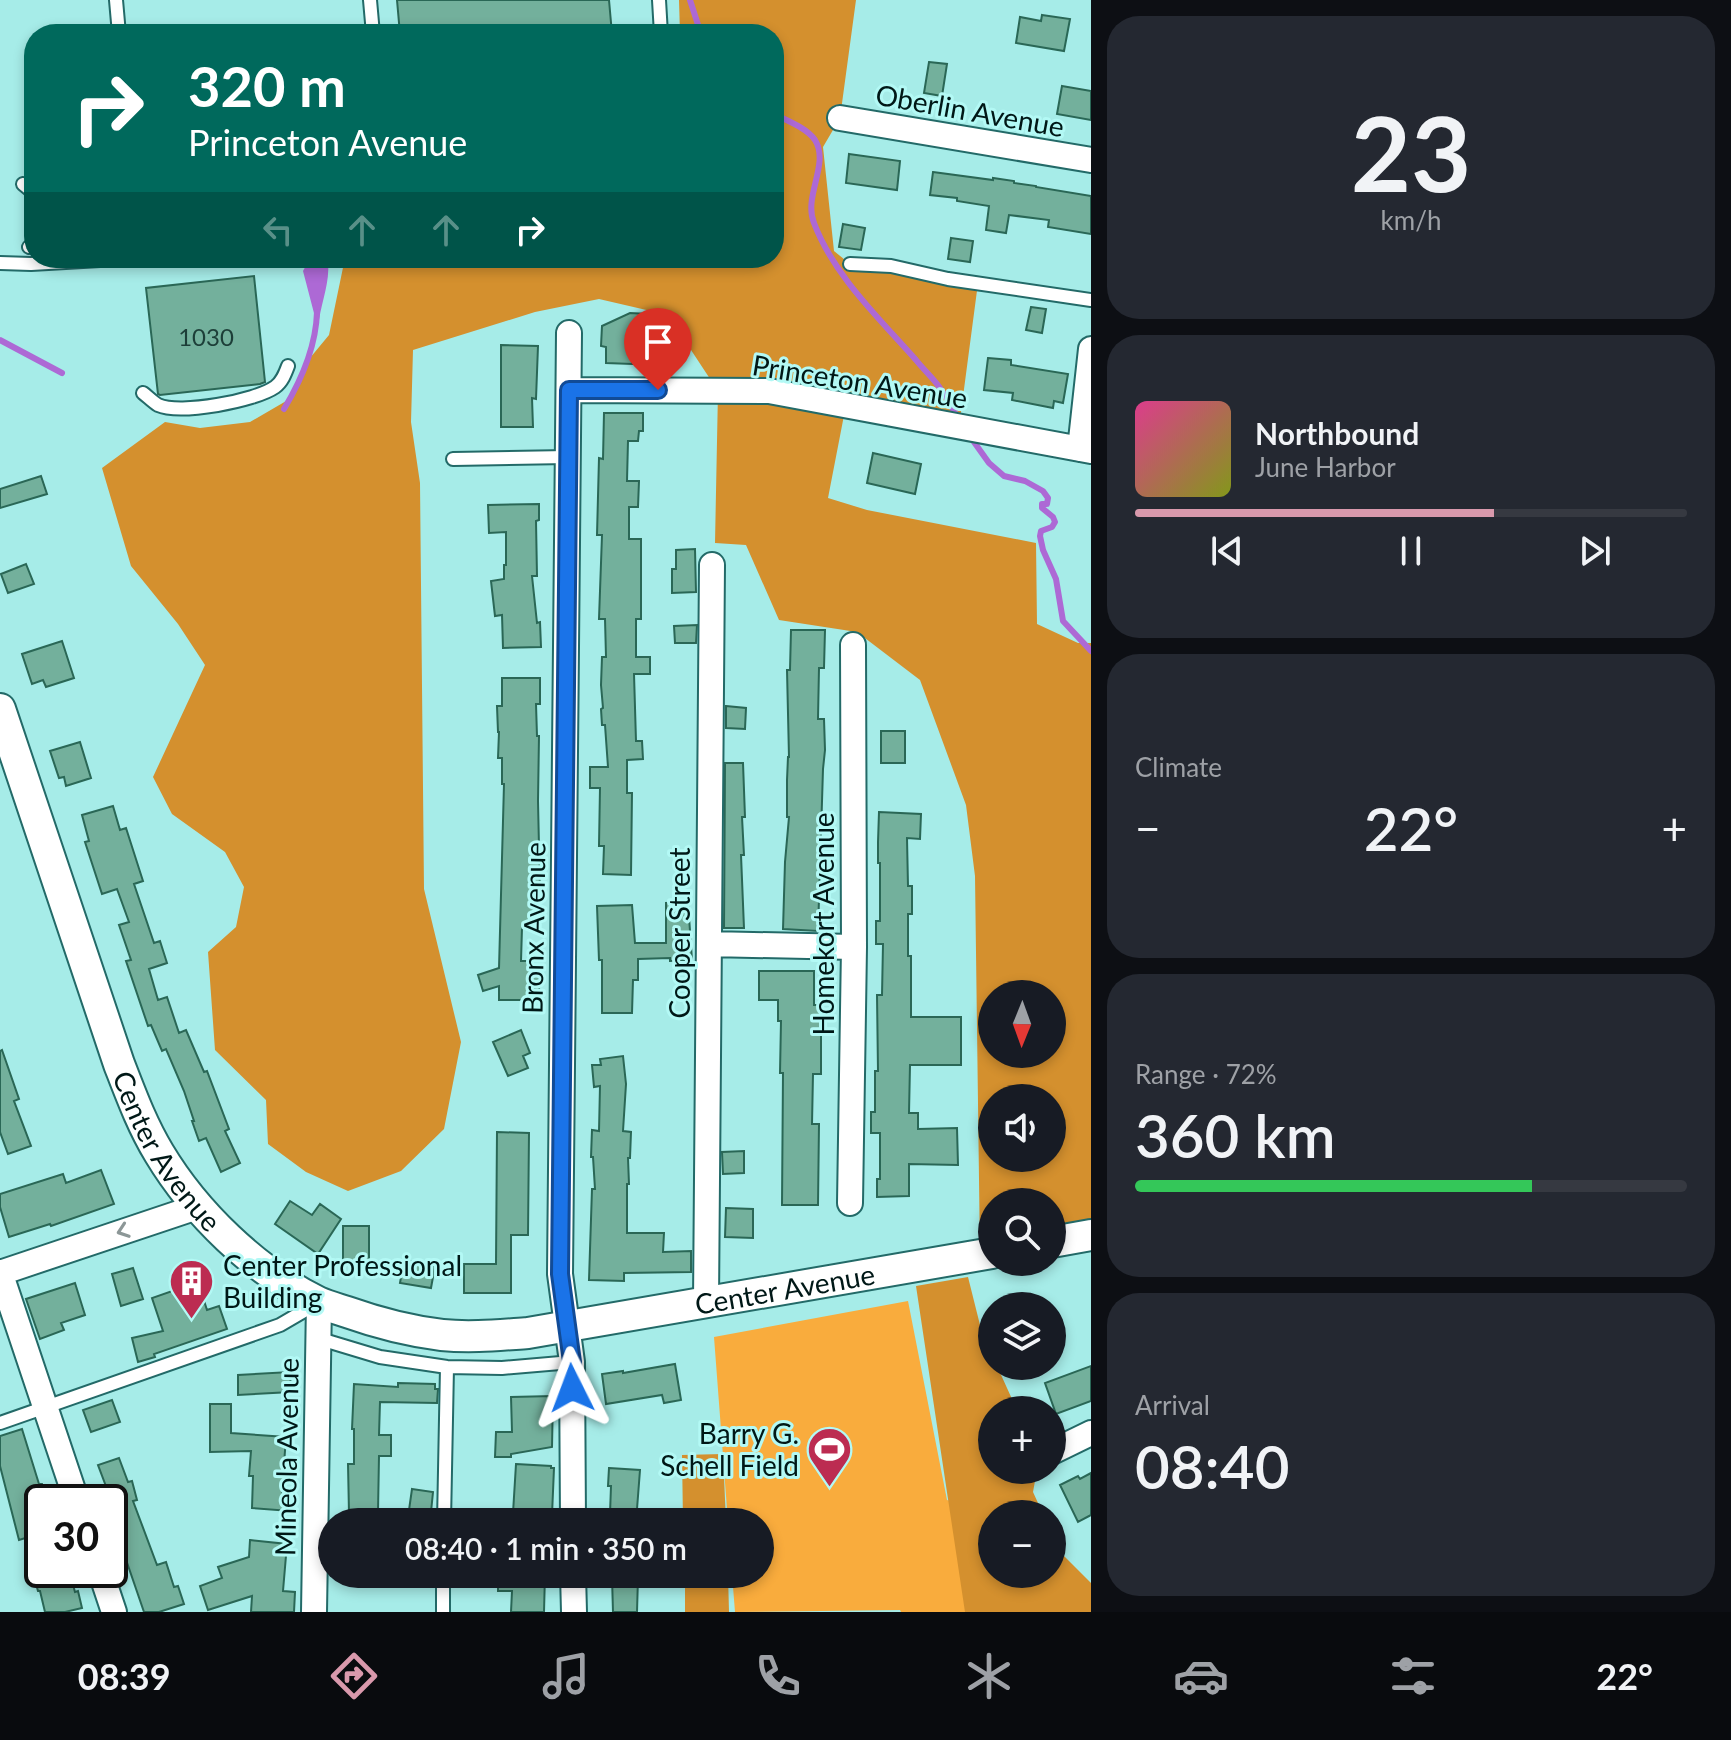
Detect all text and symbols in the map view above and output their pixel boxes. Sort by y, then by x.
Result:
text: 320 m [188,52,346,119]
icon: right [56,56,160,160]
street label: Oberlin Avenue [873,77,1067,143]
text: 23 [1351,89,1471,214]
text: Princeton Avenue [188,120,467,164]
text: km/h [1381,204,1441,236]
icon: left [256,208,300,252]
icon: ahead [340,208,384,252]
icon: ahead [424,208,468,252]
icon: right [508,208,552,252]
pin [624,308,692,390]
icon: arrive [636,320,680,364]
house number: 1030 [178,322,234,351]
street label: Princeton Avenue [750,347,970,415]
text: Northbound [1255,415,1419,451]
text: June Harbor [1255,451,1396,483]
icon: previous [1205,529,1249,573]
icon: pause [1389,529,1433,573]
icon: next [1573,529,1617,573]
text: Climate [1135,751,1222,783]
text: 22° [1364,792,1458,864]
text: − [1135,802,1161,854]
text: + [1661,802,1687,854]
street label: Homekort Avenue [806,812,840,1036]
street label: Bronx Avenue [515,842,551,1014]
street label: Cooper Street [662,847,696,1019]
north arrow [978,980,1066,1068]
map controls [978,980,1066,1588]
text: Range · 72% [1135,1058,1277,1090]
street label: Center Avenue [106,1066,228,1238]
button: sound [978,1084,1066,1172]
text: 360 km [1135,1099,1336,1171]
button: search [978,1188,1066,1276]
one-way arrow [117,1222,131,1238]
place label: Center Professional Building [223,1248,462,1314]
building icon: Center Professional Building [168,1257,216,1320]
street label: Center Avenue [692,1257,877,1321]
button: layers [978,1292,1066,1380]
position arrow [530,1346,614,1430]
street label: Mineola Avenue [267,1358,305,1556]
text: Arrival [1135,1389,1210,1421]
button: + [978,1396,1066,1484]
place label: Barry G. Schell Field [660,1416,799,1482]
sports icon: Barry G. Schell Field [806,1425,854,1488]
text: 08:40 [1135,1430,1289,1502]
speed limit sign: 30 [24,1484,128,1588]
button: − [978,1500,1066,1588]
text: 08:40 · 1 min · 350 m [405,1530,687,1566]
icon: directions [326,1648,382,1704]
icon: music [538,1648,594,1704]
icon: phone [750,1648,806,1704]
icon: climate [961,1648,1017,1704]
icon: car [1173,1648,1229,1704]
icon: filters [1385,1648,1441,1704]
text: 08:39 [78,1654,171,1698]
text: 22° [1596,1654,1653,1698]

